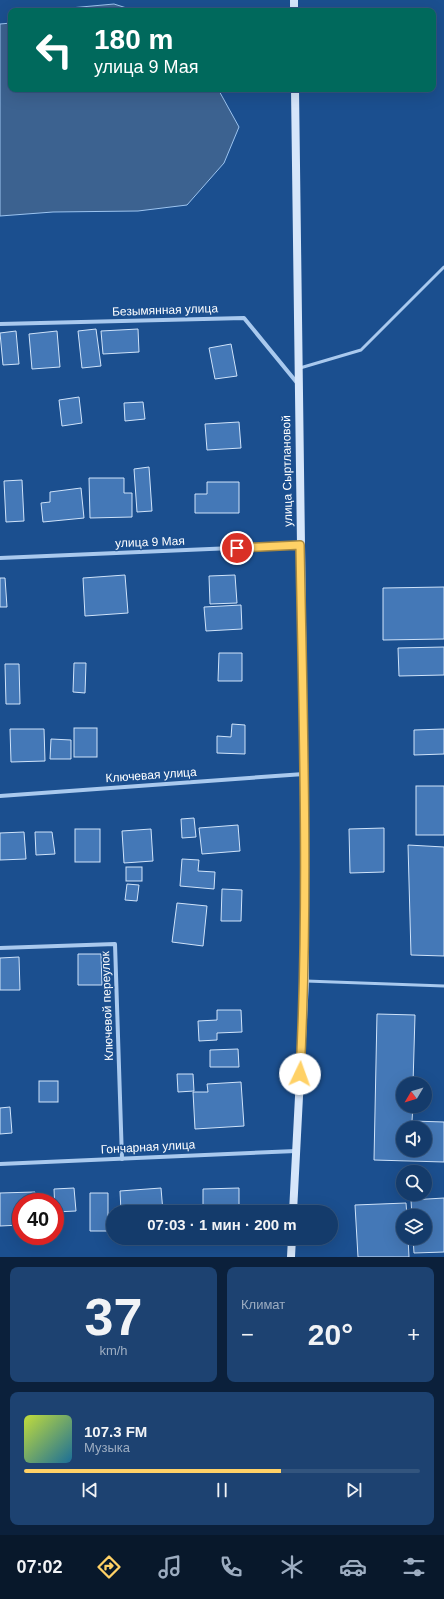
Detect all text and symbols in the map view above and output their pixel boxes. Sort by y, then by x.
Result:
icon: left [28,24,80,76]
text: 180 m [94,24,173,55]
text: улица 9 Мая [94,57,198,77]
street label: Безымянная улица [112,301,218,319]
street label: улица Сыртлановой [279,415,295,527]
pin [220,531,254,565]
street label: улица 9 Мая [115,534,185,550]
icon: arrive [226,537,248,559]
street label: Ключевая улица [105,765,197,785]
street label: Ключевой переулок [98,950,116,1061]
position arrow [279,1053,321,1095]
north arrow [396,1077,432,1113]
map controls [396,1077,432,1245]
button: sound [396,1121,432,1157]
street label: Гончарная улица [100,1138,196,1156]
button: search [396,1165,432,1201]
speed limit sign: 40 [12,1193,64,1245]
button: layers [396,1209,432,1245]
text: 07:03 · 1 мин · 200 m [147,1216,297,1233]
text: 37 [85,1288,142,1346]
text: Климат [241,1297,285,1312]
text: 20° [308,1318,353,1351]
text: − [241,1322,254,1347]
text: + [407,1322,420,1347]
text: km/h [99,1343,128,1358]
text: 107.3 FM [84,1423,147,1440]
text: Музыка [84,1440,130,1455]
icon: previous [79,1479,101,1501]
icon: pause [211,1479,233,1501]
icon: next [343,1479,365,1501]
icon: directions [95,1553,123,1581]
icon: music [156,1553,184,1581]
icon: phone [217,1553,245,1581]
icon: climate [278,1553,306,1581]
icon: car [339,1553,367,1581]
icon: filters [400,1553,428,1581]
text: 07:02 [16,1557,62,1577]

